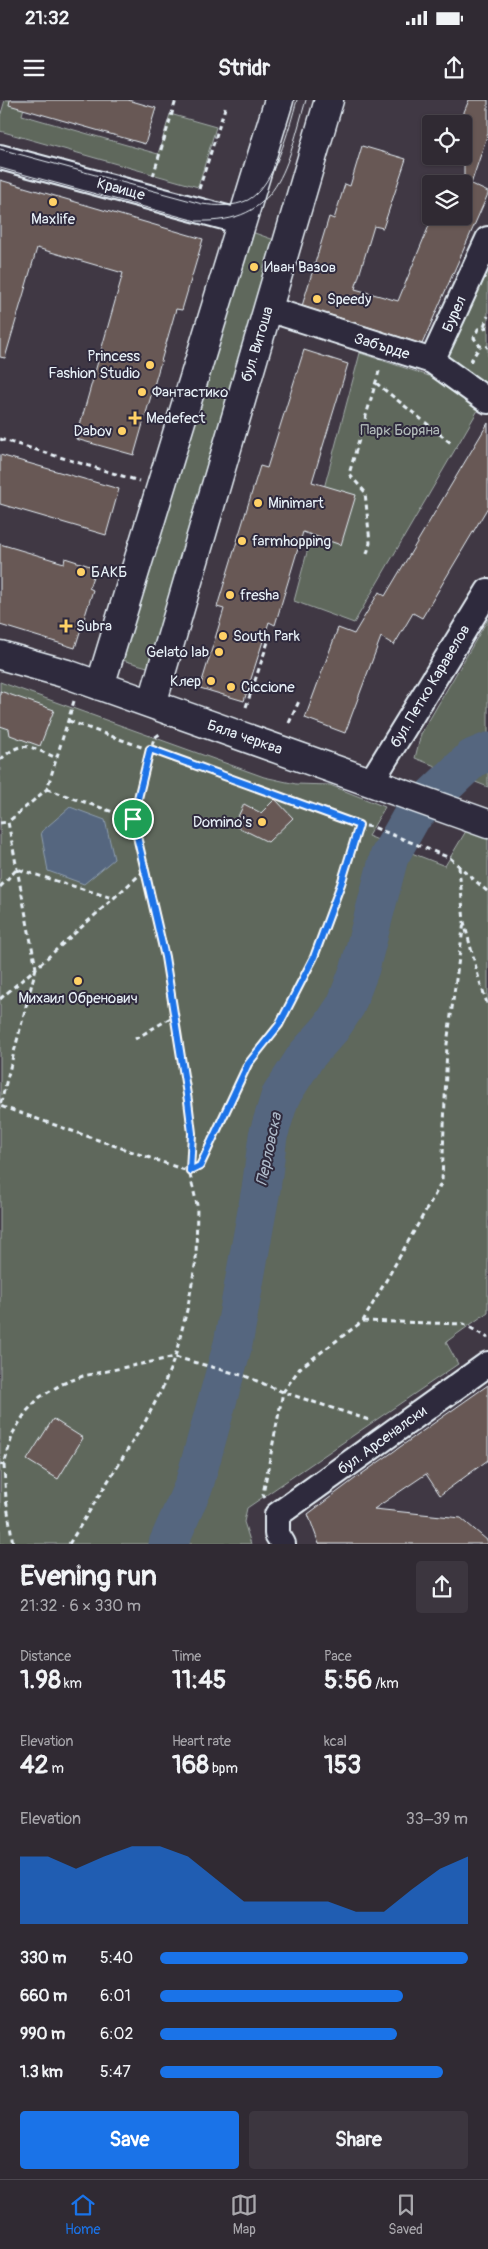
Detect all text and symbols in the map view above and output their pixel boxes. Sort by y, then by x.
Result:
text: 21:32 [25,6,69,30]
icon: menu [20,54,48,82]
text: Stridr [218,54,270,82]
icon: share [440,54,468,82]
map controls [422,115,472,225]
button: locate [422,115,472,165]
street label: Краище [95,174,148,205]
button: layers [422,175,472,225]
marker: Maxlife [47,196,59,208]
place label: Maxlife [31,210,76,229]
place label: Иван Вазов [264,258,336,277]
marker: Иван Вазов [248,261,260,273]
place label: Speedy [327,290,372,309]
marker: Speedy [311,293,323,305]
street label: Бурел [438,293,471,335]
street label: бул. Витоша [237,304,278,384]
street label: Забърде [352,329,412,364]
place label: Princess Fashion Studio [48,347,140,383]
marker: Princess Fashion Studio [144,359,156,371]
place label: Фантастико [152,383,228,402]
marker: Фантастико [136,386,148,398]
place label: Medefect [146,409,206,428]
marker: Medefect [128,411,142,425]
park label: Парк Боряна [360,421,440,440]
place label: Dabov [73,422,112,441]
marker: Dabov [116,425,128,437]
place label: Minimart [268,494,325,513]
marker: Minimart [252,497,264,509]
place label: farmhopping [252,532,331,551]
marker: farmhopping [236,535,248,547]
place label: БАКБ [91,563,127,582]
marker: БАКБ [75,566,87,578]
place label: fresha [240,586,279,605]
marker: fresha [224,589,236,601]
place label: Subra [76,617,112,636]
marker: Subra [60,620,72,632]
street label: бул. Петко Каравелов [386,621,475,751]
place label: South Park [233,627,301,646]
marker: South Park [217,630,229,642]
place label: Gelato lab [146,643,209,662]
marker: Gelato lab [213,646,225,658]
place label: Клер [170,672,201,691]
marker: Клер [205,675,217,687]
place label: Ciccione [241,678,295,697]
marker: Ciccione [225,681,237,693]
street label: Бяла черква [205,716,285,759]
pin [112,798,154,840]
icon: arrive [119,805,147,833]
place label: Domino's [193,813,252,832]
marker: Domino's [256,816,268,828]
marker: Михаил Обренович [72,975,84,987]
place label: Михаил Обренович [18,989,138,1008]
water label: Перловска [252,1110,287,1187]
street label: бул. Арсеналски [334,1401,431,1479]
text: Evening run [20,1559,157,1594]
button: share [416,1561,468,1613]
text: 21:32 · 6 × 330 m [20,1596,141,1616]
text: Distance [20,1648,71,1665]
text: Time [172,1648,201,1665]
text: Pace [324,1648,352,1665]
text: 1.98 [20,1665,61,1696]
text: 11:45 [172,1665,226,1696]
text: 5:56 [324,1665,372,1696]
text: km [61,1675,82,1692]
text: /km [372,1675,399,1692]
text: Elevation [20,1733,73,1750]
text: Heart rate [172,1733,231,1750]
text: kcal [324,1733,347,1750]
text: 42 [20,1750,48,1781]
text: 168 [172,1750,209,1781]
text: 153 [324,1750,361,1781]
text: m [48,1760,64,1777]
text: bpm [209,1760,238,1777]
text: Elevation [20,1809,81,1829]
text: 33–39 m [406,1809,468,1829]
text: 330 m [20,1948,66,1968]
text: 5:40 [100,1948,133,1968]
text: 660 m [20,1986,67,2006]
text: 6:01 [100,1986,131,2006]
text: 990 m [20,2024,65,2044]
text: 6:02 [100,2024,133,2044]
text: 1.3 km [20,2062,63,2082]
text: 5:47 [100,2062,131,2082]
button: Save [20,2111,239,2169]
button: Share [249,2111,468,2169]
tab: Home [65,2191,100,2238]
tab: Map [230,2191,258,2238]
tab: Saved [388,2191,423,2238]

